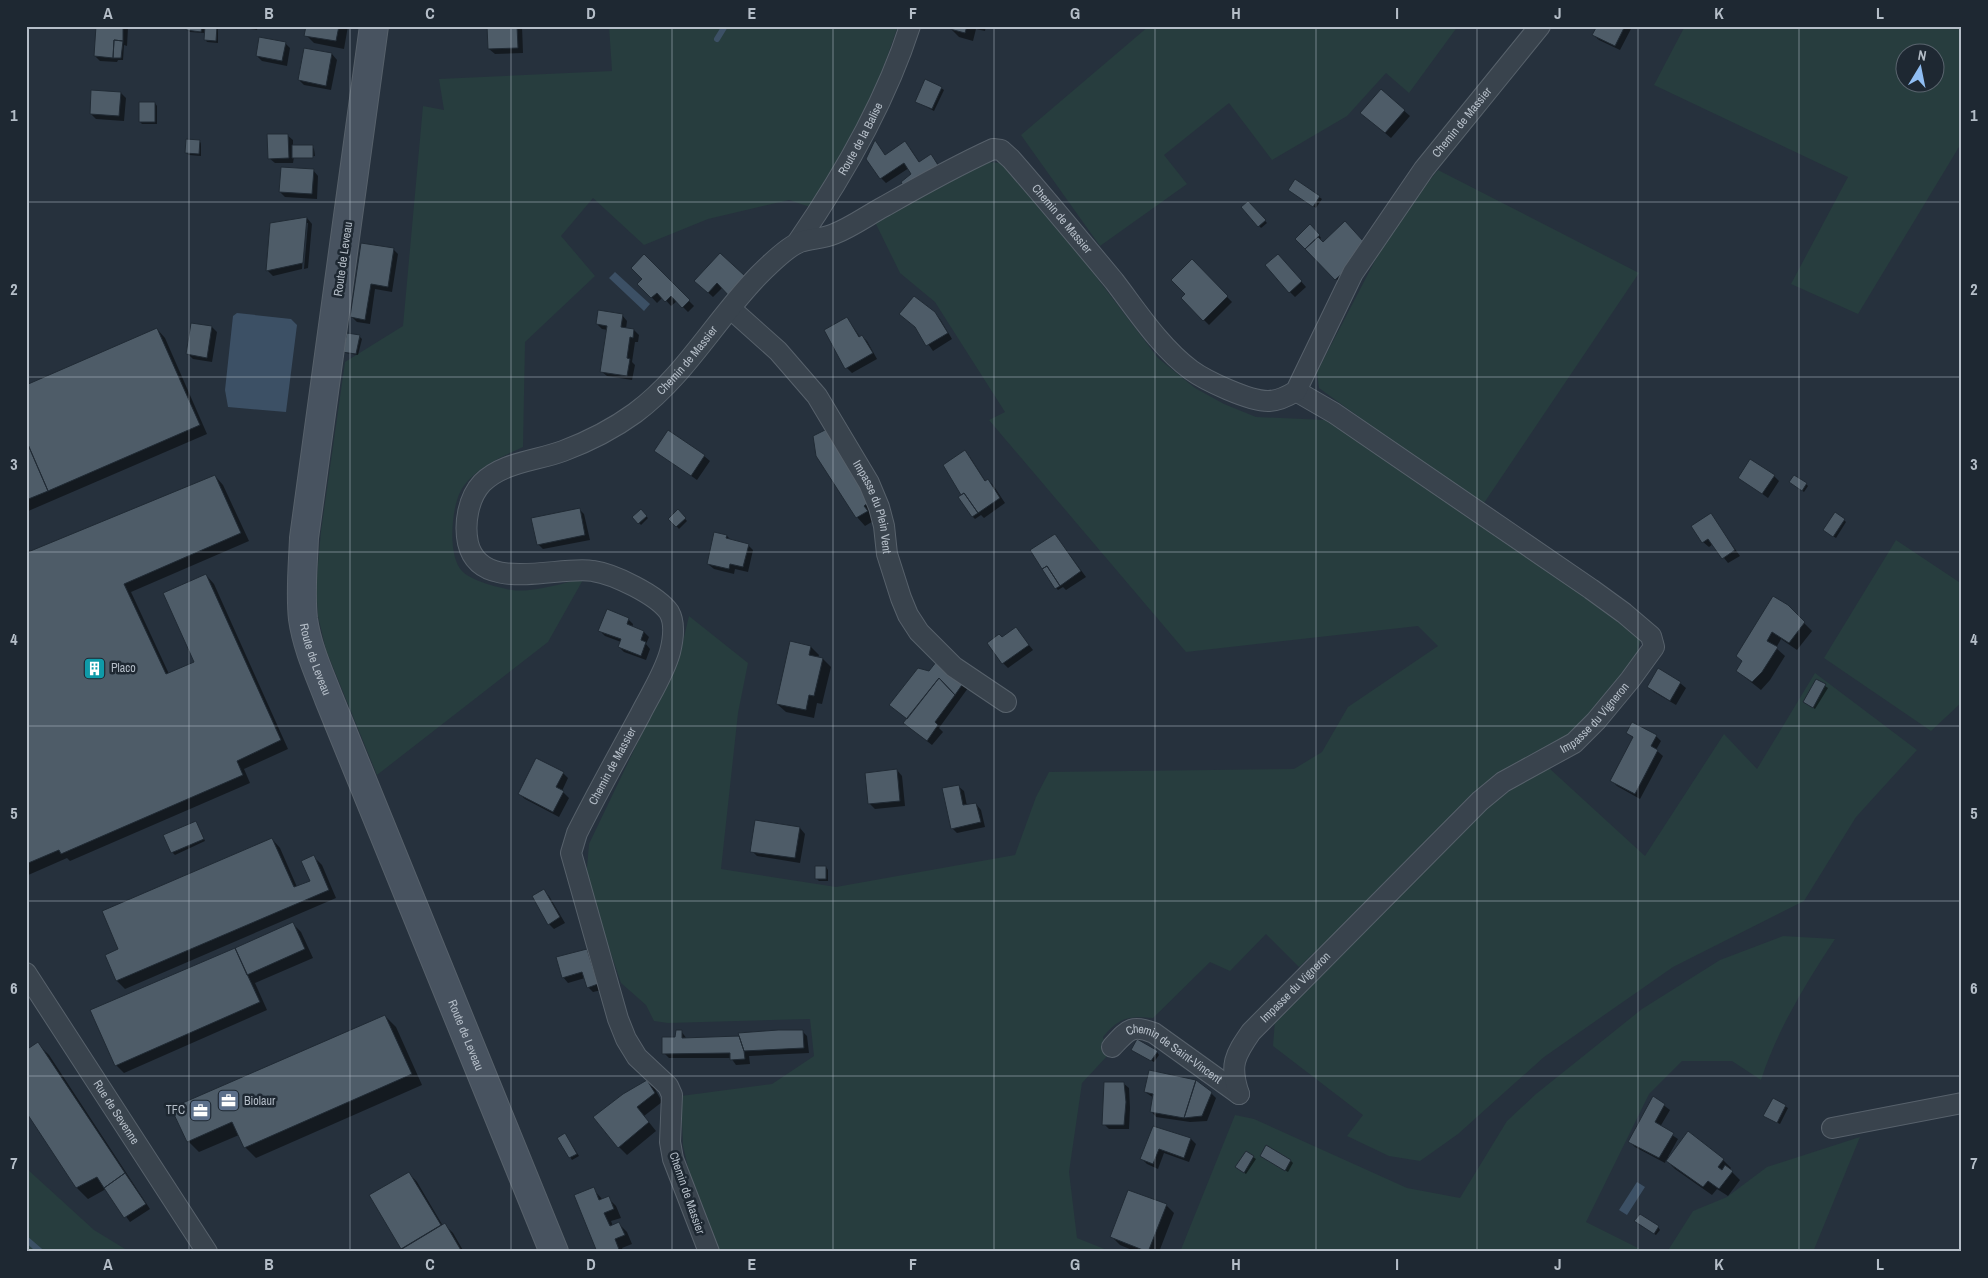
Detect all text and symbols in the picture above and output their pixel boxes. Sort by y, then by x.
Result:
text: A [103,2,113,24]
text: B [264,2,274,24]
text: C [425,2,435,24]
text: D [586,2,596,24]
text: E [748,2,757,24]
text: F [909,2,917,24]
text: G [1070,2,1080,24]
text: H [1231,2,1241,24]
text: I [1395,2,1399,24]
text: J [1554,2,1562,24]
text: K [1714,2,1724,24]
text: L [1876,2,1884,24]
north arrow [1896,42,1946,92]
text: N [1917,46,1928,65]
street label: Chemin de Massier [1428,83,1496,161]
street label: Route de la Balise [834,100,886,178]
text: 1 [10,104,18,126]
text: 1 [1970,104,1978,126]
street label: Chemin de Massier [1028,181,1096,257]
street label: Route de Leveau [330,221,356,297]
text: 2 [10,278,18,300]
text: 2 [1970,278,1978,300]
street label: Chemin de Massier [653,322,721,398]
text: 3 [10,453,18,475]
text: 3 [1970,453,1978,475]
street label: Impasse du Plein Vent [849,457,895,555]
street label: Route de Leveau [296,622,335,698]
text: 4 [10,628,18,650]
text: 4 [1970,628,1978,650]
building icon: Placo [83,656,107,680]
place label: Placo [111,660,136,676]
street label: Impasse du Vigneron [1557,679,1633,757]
street label: Chemin de Massier [585,724,640,808]
text: 5 [10,802,18,824]
text: 5 [1970,802,1978,824]
street label: Impasse du Vigneron [1257,948,1334,1026]
text: 6 [10,977,18,999]
text: 6 [1970,977,1978,999]
street label: Route de Leveau [444,997,487,1073]
street label: Chemin de Saint-Vincent [1123,1021,1225,1087]
street label: Rue de Sevenne [90,1077,143,1147]
office icon: Biolaur [216,1089,240,1113]
place label: Biolaur [244,1093,276,1109]
office icon: TFC [189,1098,213,1122]
place label: TFC [166,1102,185,1118]
street label: Chemin de Massier [665,1150,709,1237]
text: 7 [10,1152,18,1174]
text: 7 [1970,1152,1978,1174]
text: A [103,1253,113,1275]
text: B [264,1253,274,1275]
text: C [425,1253,435,1275]
text: D [586,1253,596,1275]
text: E [748,1253,757,1275]
text: F [909,1253,917,1275]
text: G [1070,1253,1080,1275]
text: H [1231,1253,1241,1275]
text: I [1395,1253,1399,1275]
text: J [1554,1253,1562,1275]
text: K [1714,1253,1724,1275]
text: L [1876,1253,1884,1275]

